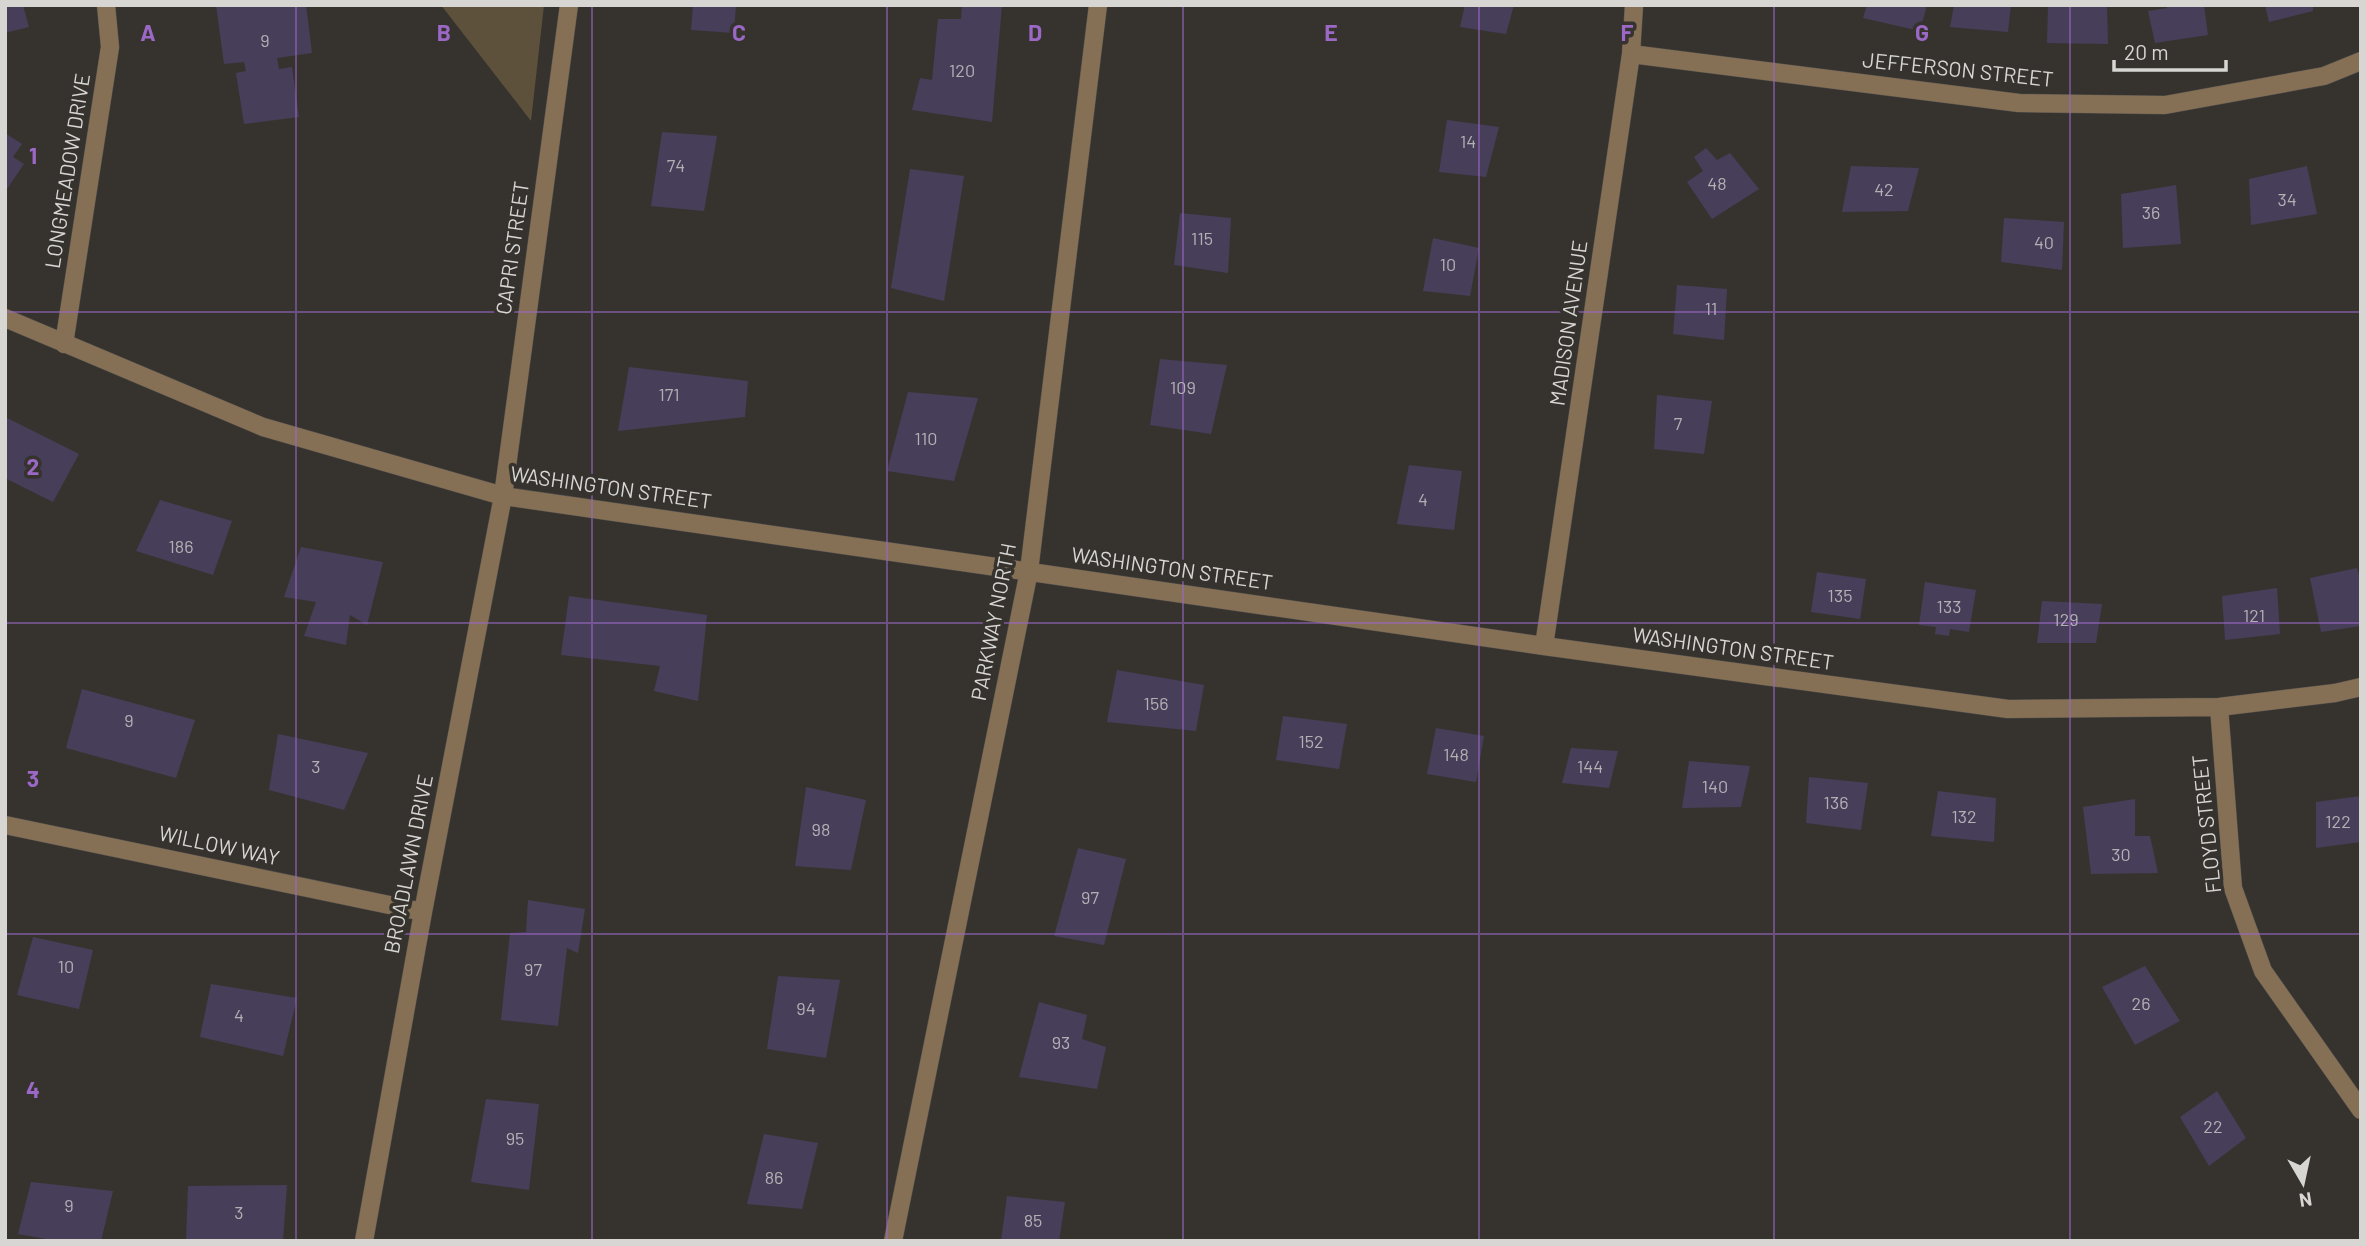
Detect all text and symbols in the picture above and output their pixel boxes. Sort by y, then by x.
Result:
text: A [140,18,156,46]
text: B [437,18,451,46]
text: C [732,18,746,46]
text: D [1028,18,1042,46]
text: E [1324,18,1338,46]
text: F [1621,18,1634,46]
text: G [1915,18,1929,46]
scale bar [2114,28,2226,72]
house number: 9 [260,29,270,51]
text: 20 m [2124,39,2169,64]
street label: JEFFERSON STREET [1861,46,2055,91]
house number: 120 [949,59,975,81]
street label: LONGMEADOW DRIVE [39,72,94,270]
house number: 14 [1460,130,1476,152]
text: 1 [29,141,37,169]
house number: 74 [667,154,685,176]
house number: 48 [1707,172,1727,194]
house number: 42 [1874,178,1894,200]
street label: CAPRI STREET [490,179,533,316]
house number: 34 [2277,188,2297,210]
house number: 36 [2142,201,2160,223]
house number: 115 [1191,227,1213,249]
house number: 40 [2034,231,2054,253]
street label: MADISON AVENUE [1544,238,1592,407]
house number: 10 [1440,253,1456,275]
house number: 11 [1705,297,1717,319]
house number: 109 [1170,376,1196,398]
house number: 171 [658,383,680,405]
house number: 7 [1674,412,1683,434]
house number: 110 [915,427,937,449]
text: 2 [27,452,39,480]
street label: WASHINGTON STREET [509,460,714,513]
house number: 4 [1418,488,1428,510]
house number: 186 [169,535,193,557]
street label: PARKWAY NORTH [965,541,1020,703]
street label: WASHINGTON STREET [1070,541,1275,594]
house number: 135 [1828,584,1852,606]
house number: 133 [1937,595,1961,617]
house number: 121 [2243,604,2265,626]
house number: 129 [2053,608,2079,630]
street label: WASHINGTON STREET [1631,621,1836,674]
house number: 156 [1144,692,1168,714]
house number: 9 [124,709,134,731]
house number: 152 [1298,730,1324,752]
house number: 148 [1443,743,1469,765]
street label: FLOYD STREET [2186,753,2225,895]
house number: 3 [311,755,321,777]
house number: 144 [1577,755,1603,777]
text: 3 [27,764,39,792]
street label: BROADLAWN DRIVE [378,772,437,955]
house number: 140 [1702,775,1728,797]
house number: 136 [1824,791,1848,813]
house number: 132 [1951,805,1977,827]
house number: 122 [2325,810,2351,832]
house number: 98 [812,818,830,840]
street label: WILLOW WAY [157,820,282,870]
house number: 30 [2111,843,2131,865]
house number: 97 [1081,886,1099,908]
house number: 10 [58,955,74,977]
house number: 97 [524,958,542,980]
house number: 26 [2132,992,2150,1014]
house number: 94 [796,997,816,1019]
house number: 4 [234,1004,244,1026]
house number: 93 [1052,1031,1070,1053]
text: 4 [26,1075,40,1103]
house number: 22 [2203,1115,2223,1137]
house number: 95 [506,1127,524,1149]
north arrow [2268,1148,2338,1218]
house number: 86 [765,1166,783,1188]
text: N [2298,1188,2314,1213]
house number: 9 [64,1194,74,1216]
house number: 3 [234,1201,244,1223]
house number: 85 [1024,1209,1042,1231]

